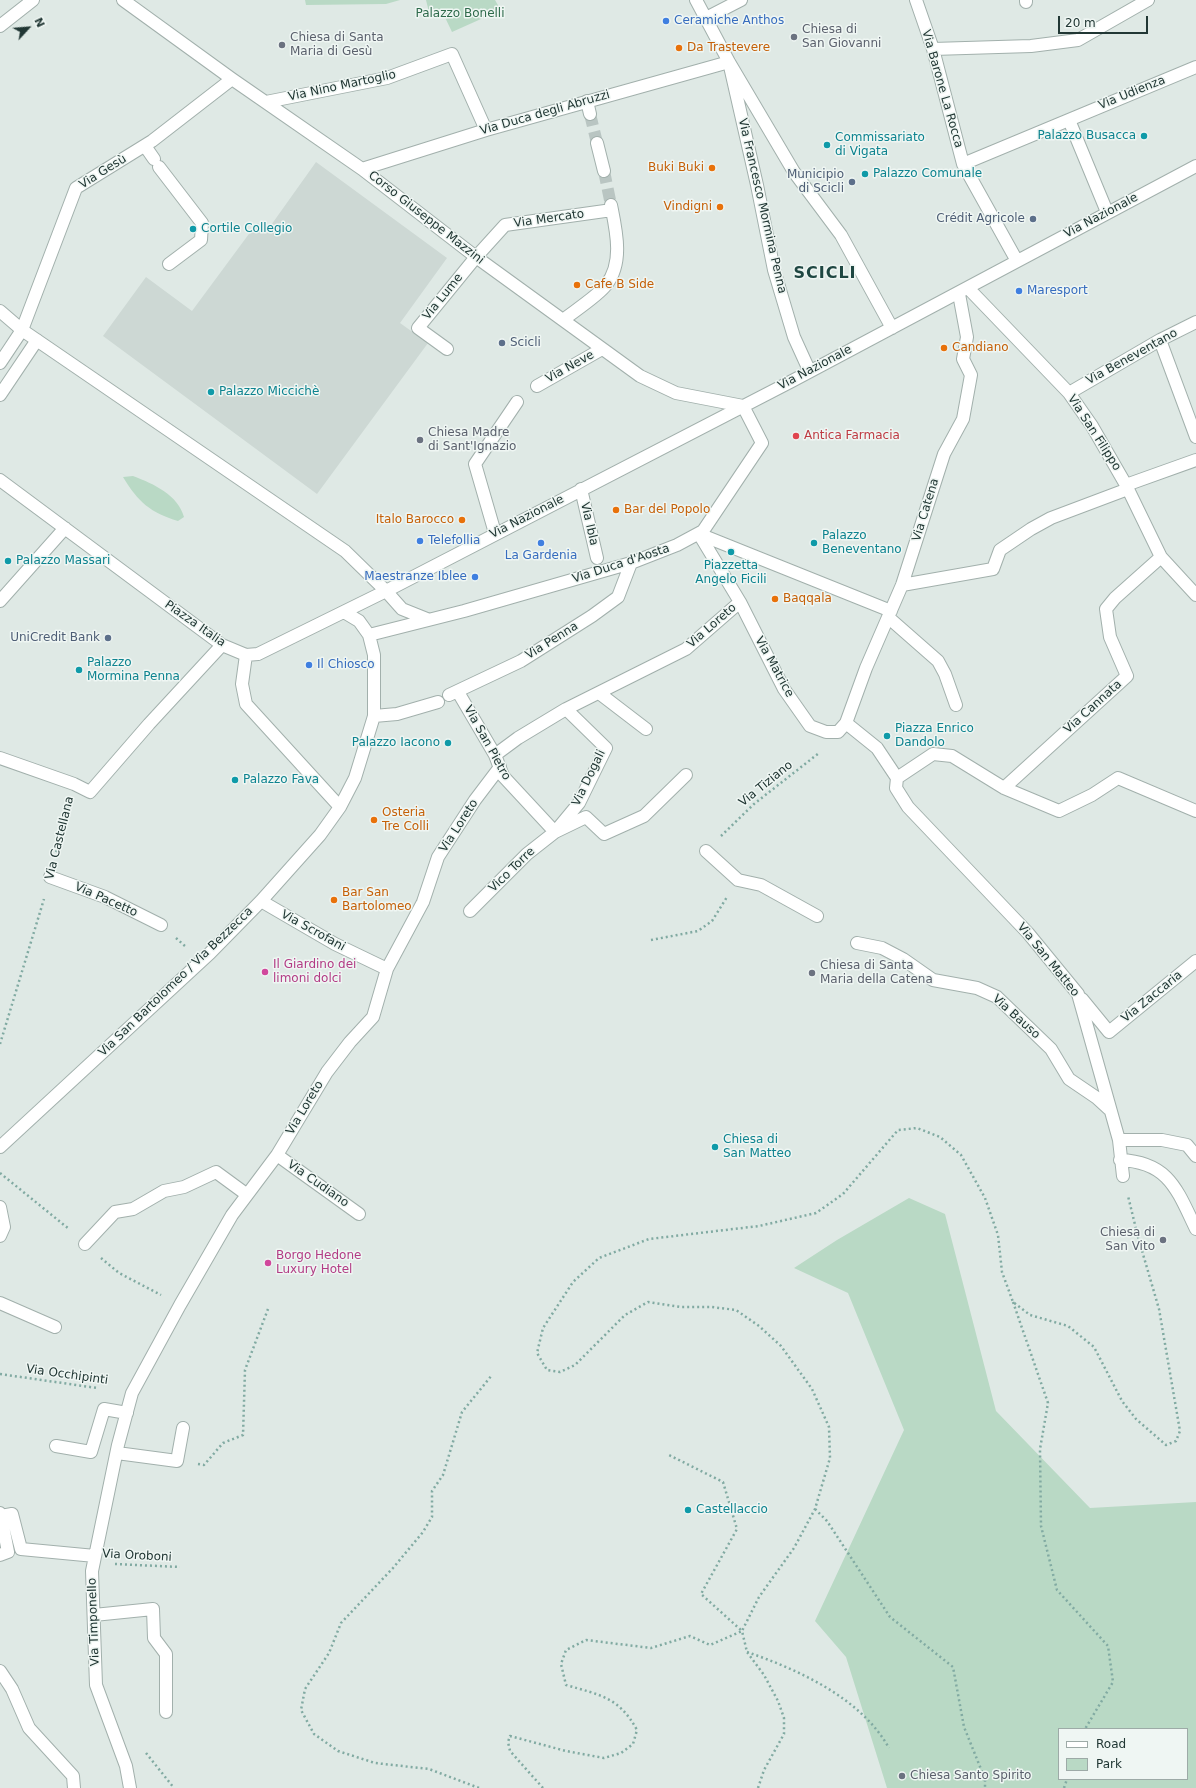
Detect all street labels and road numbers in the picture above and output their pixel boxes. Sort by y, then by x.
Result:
street label: Via Barone La Rocca [918,28,966,150]
street label: Via Nino Martoglio [287,68,397,104]
street label: Via Udienza [1096,73,1168,113]
street label: Via Duca degli Abruzzi [478,88,612,138]
street label: Via Francesco Mormina Penna [735,117,789,295]
street label: Via Gesù [77,152,129,192]
street label: Corso Giuseppe Mazzini [365,168,487,268]
street label: Via Nazionale [1062,191,1140,241]
street label: Via Mercato [513,207,585,231]
street label: Via Lume [420,271,466,323]
street label: Via Beneventano [1084,326,1180,388]
street label: Via Nazionale [776,343,854,393]
street label: Via Neve [543,348,597,386]
street label: Via San Filippo [1064,392,1124,474]
street label: Via Catena [910,477,942,543]
street label: Via Nazionale [487,492,567,542]
street label: Via Ibla [577,501,601,547]
street label: Via Duca d'Aosta [570,541,672,587]
street label: Piazza Italia [162,598,228,650]
street label: Via Loreto [684,601,740,651]
street label: Via Penna [523,619,581,663]
street label: Via Matrice [751,634,797,700]
street label: Via Cannata [1061,677,1125,737]
street label: Via San Pietro [461,703,513,783]
street label: Via Dogali [569,748,609,808]
street label: Via Tiziano [736,758,796,810]
street label: Via Castellana [43,795,77,881]
street label: Via Loreto [437,797,481,855]
street label: Vico Torre [486,845,538,895]
street label: Via Pacetto [72,880,140,920]
street label: Via San Bartolomeo / Via Bezzecca [96,904,256,1060]
street label: Via Scrofani [278,907,348,955]
street label: Via San Matteo [1014,920,1082,1000]
street label: Via Zaccaria [1119,968,1185,1026]
street label: Via Bauso [989,992,1043,1042]
street label: Via Loreto [283,1078,327,1138]
street label: Via Cudiano [285,1158,351,1210]
street label: Via Occhipinti [25,1362,109,1388]
street label: Via Oroboni [102,1547,172,1565]
street label: Via Timponello [85,1578,103,1666]

